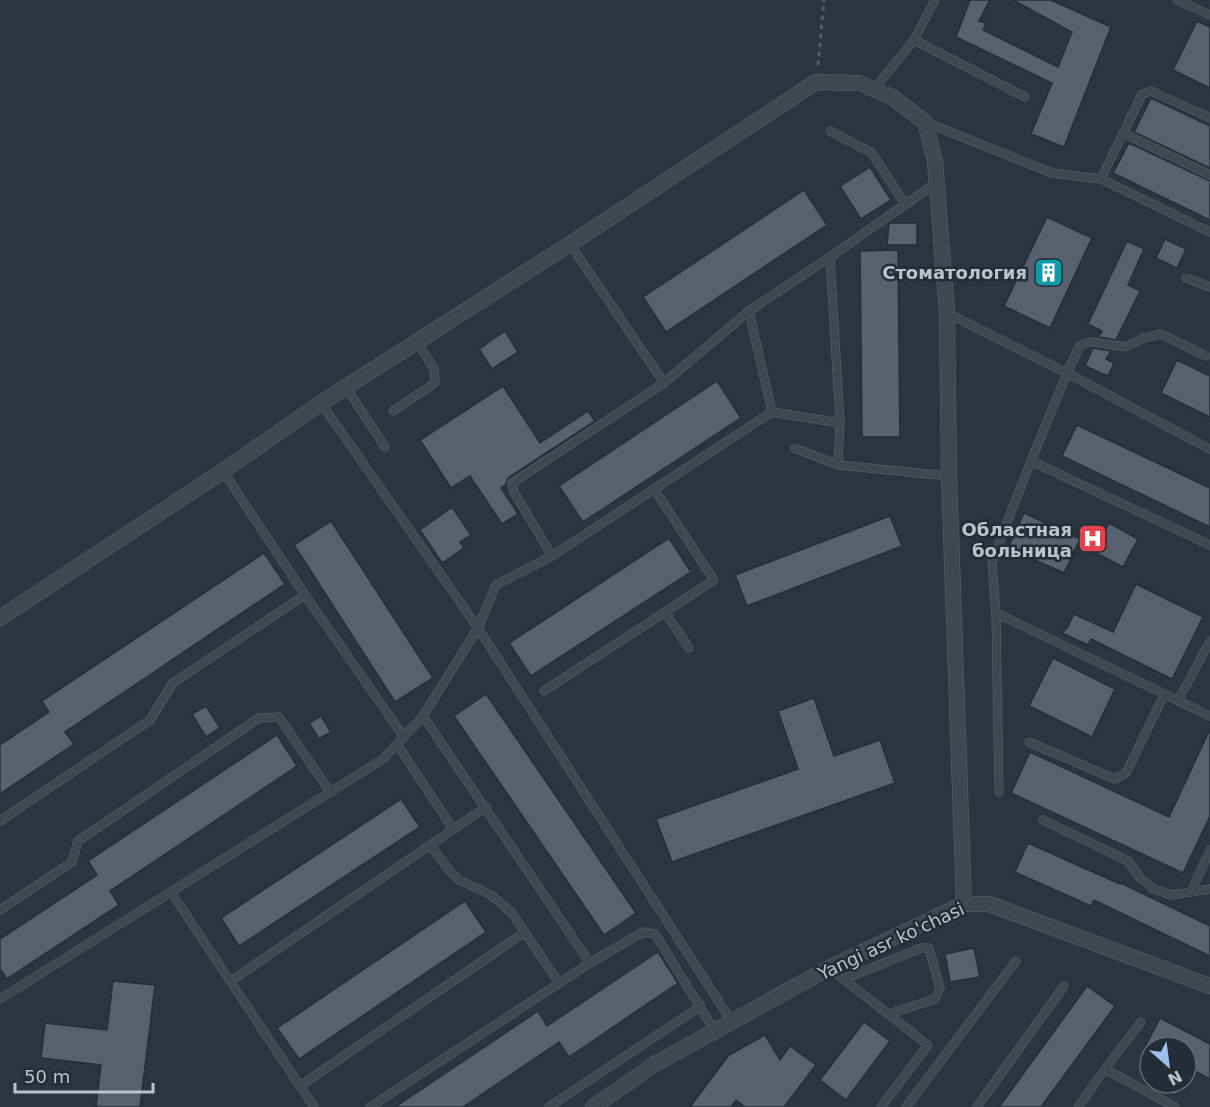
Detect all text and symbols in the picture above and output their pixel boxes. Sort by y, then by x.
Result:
building icon: Стоматология [1032,256,1064,288]
place label: Стоматология [882,262,1027,283]
place label: Областная больница [962,519,1072,561]
hospital icon: Областная больница [1077,523,1109,555]
street label: Yangi asr ko'chasi [814,898,968,985]
north arrow [1138,1035,1198,1095]
scale bar [15,1056,153,1094]
text: 50 m [24,1066,70,1087]
text: N [1164,1066,1185,1089]

